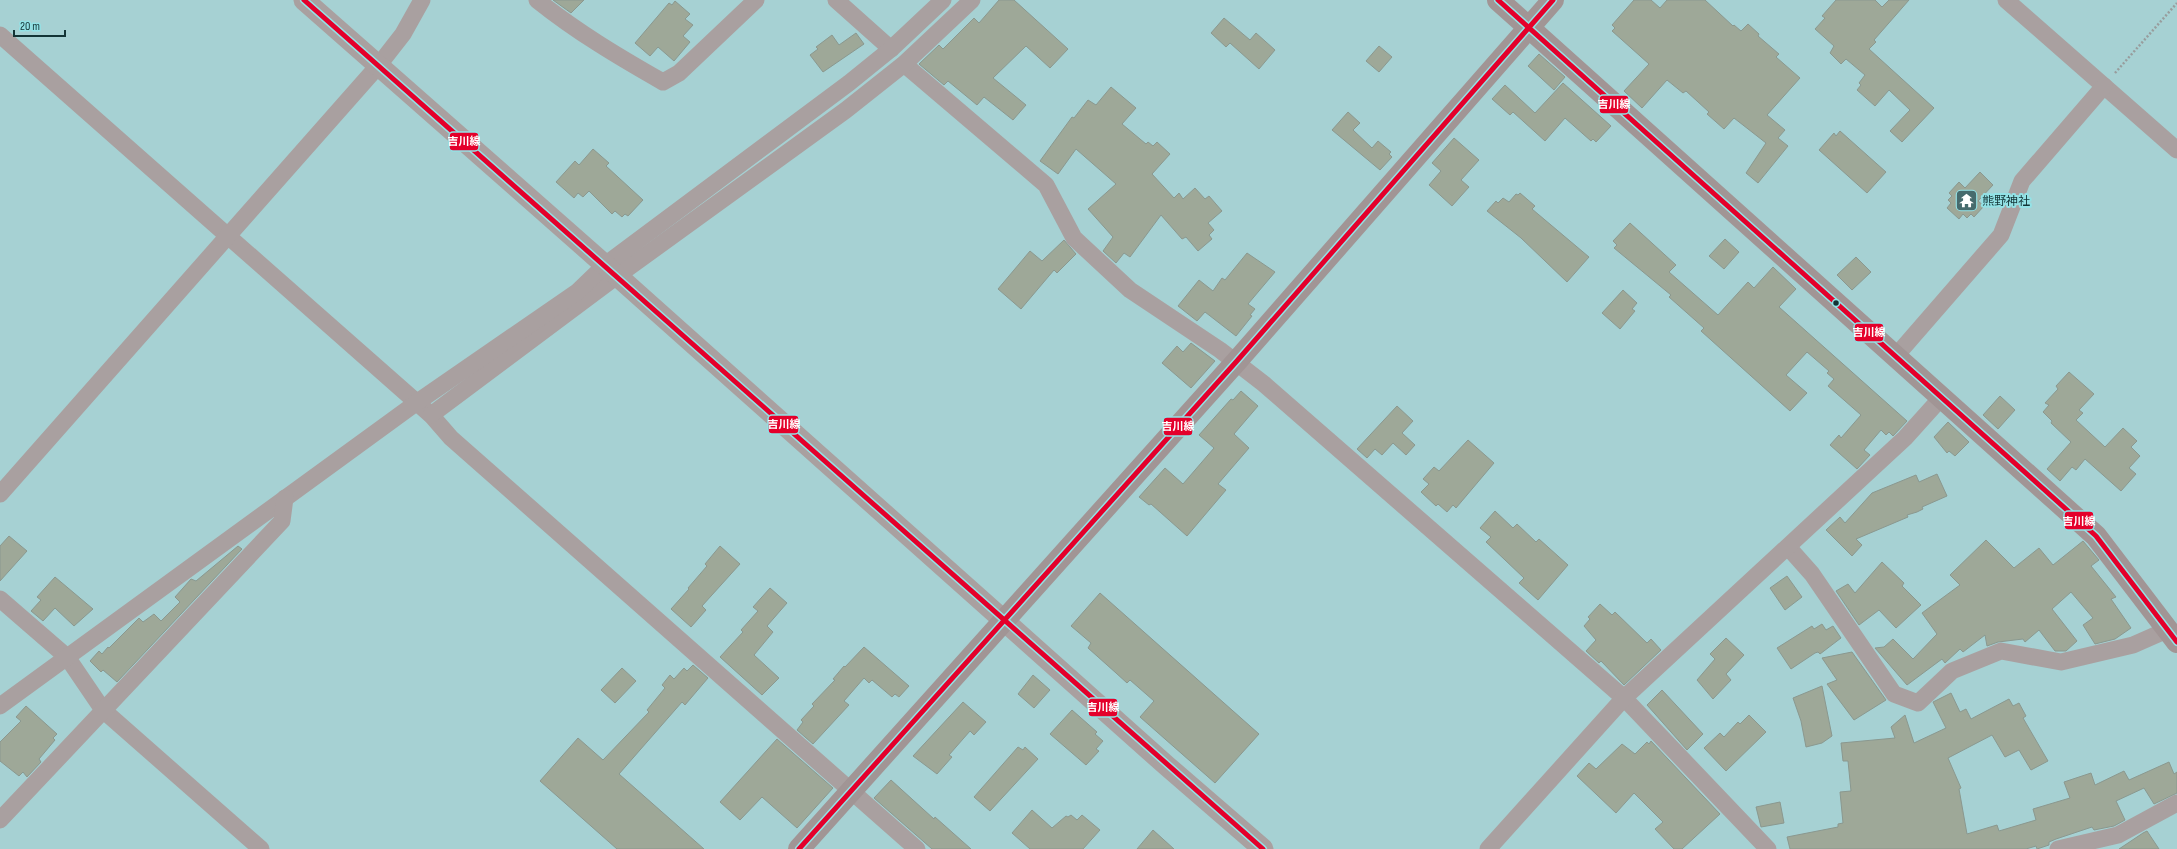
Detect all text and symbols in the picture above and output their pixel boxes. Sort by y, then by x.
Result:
scale bar [14,12,65,38]
text: 20 m [20,19,40,34]
line badge: 吉川線 [1599,95,1629,114]
text: 吉川線 [1598,98,1631,111]
line badge: 吉川線 [449,132,479,151]
text: 吉川線 [448,135,481,148]
temple icon: 熊野神社 [1953,188,1979,214]
place label: 熊野神社 [1982,194,2030,209]
unlabelled marker [1831,298,1841,308]
line badge: 吉川線 [1854,323,1884,342]
text: 吉川線 [1853,326,1886,339]
line badge: 吉川線 [768,415,799,434]
line badge: 吉川線 [1163,417,1193,436]
text: 吉川線 [768,418,801,431]
text: 吉川線 [1162,420,1195,433]
line badge: 吉川線 [2064,511,2094,530]
text: 吉川線 [2063,515,2096,528]
line badge: 吉川線 [1088,698,1118,717]
text: 吉川線 [1087,701,1120,714]

